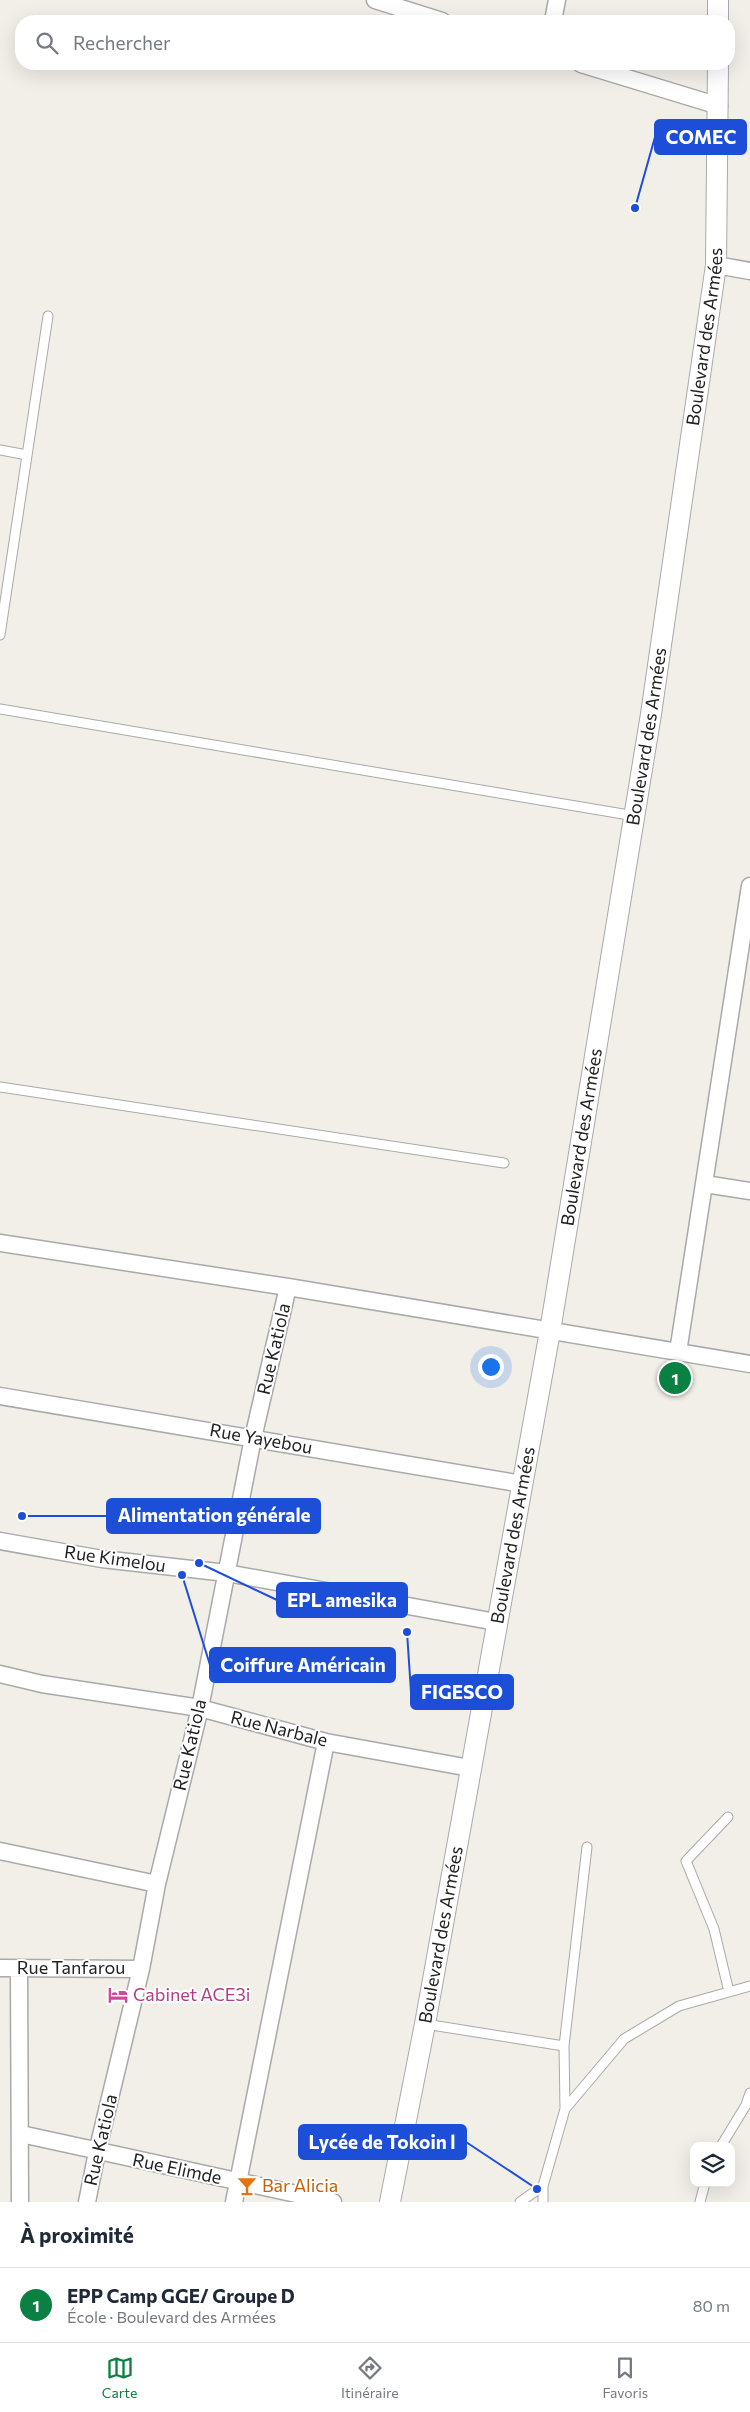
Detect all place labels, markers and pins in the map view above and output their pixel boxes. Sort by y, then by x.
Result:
callout: COMEC [655,120,746,154]
pin: 1 [659,1359,691,1397]
callout: Alimentation générale [107,1499,320,1533]
callout: EPL amesika [277,1583,407,1617]
callout: Coiffure Américain [210,1648,395,1682]
callout: FIGESCO [411,1675,513,1709]
place label: Cabinet ACE3i [133,1983,250,2005]
hotel icon: Cabinet ACE3i [107,1984,129,2006]
callout: Lycée de Tokoin l [299,2125,466,2159]
place label: Bar Alicia [262,2174,338,2196]
bar icon: Bar Alicia [236,2175,258,2197]

